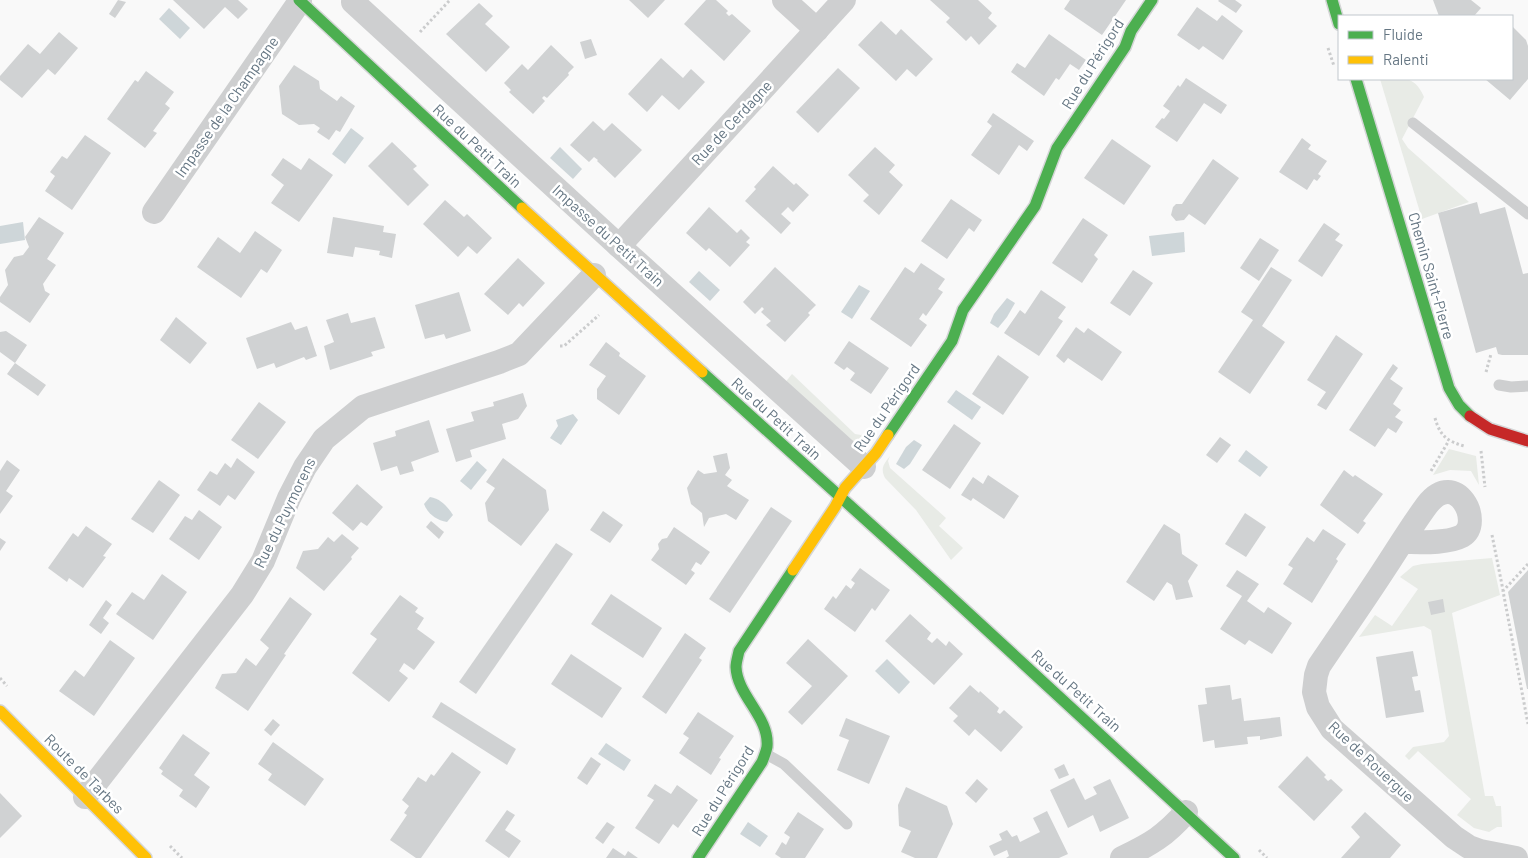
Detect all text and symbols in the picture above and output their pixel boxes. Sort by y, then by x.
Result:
street label: Rue du Périgord [1057,15,1127,112]
legend [1338,15,1513,80]
text: Fluide [1383,25,1423,43]
street label: Impasse de la Champagne [171,32,282,180]
text: Ralenti [1383,50,1429,68]
street label: Rue de Cerdagne [687,76,775,169]
street label: Rue du Petit Train [430,100,526,191]
street label: Impasse du Petit Train [549,181,668,290]
street label: Chemin Saint-Pierre [1405,210,1459,341]
street label: Rue du Périgord [849,360,923,455]
street label: Rue du Petit Train [728,373,825,463]
street label: Rue du Puymorens [250,454,319,571]
street label: Rue du Petit Train [1028,645,1125,735]
street label: Rue de Rouergue [1325,717,1418,805]
street label: Route de Tarbes [41,730,128,817]
street label: Rue du Périgord [687,742,757,839]

